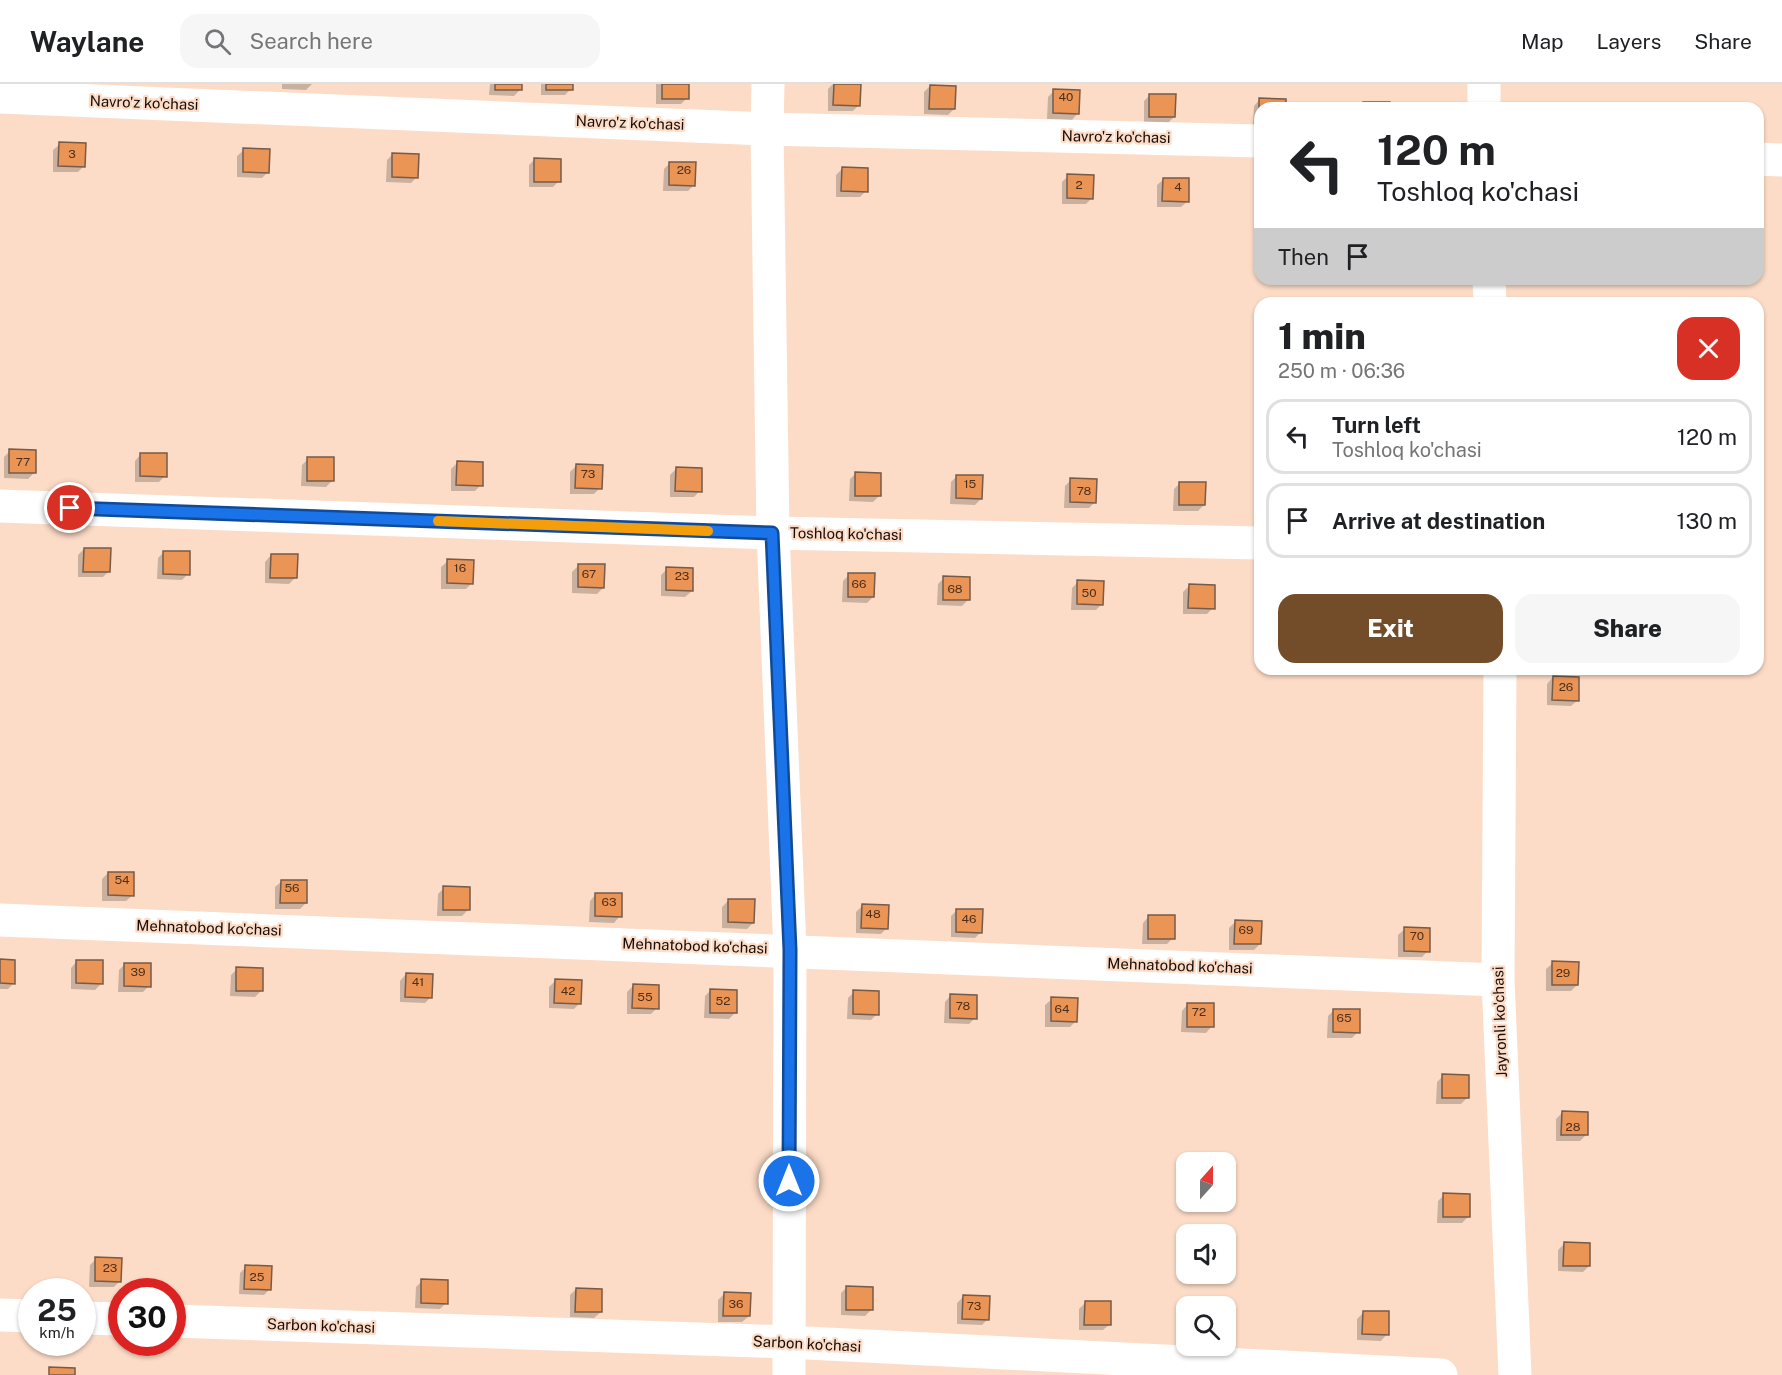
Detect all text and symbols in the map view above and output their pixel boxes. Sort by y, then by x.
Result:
search box [180,14,600,68]
text: Waylane [30,25,144,58]
icon: search [201,25,234,58]
text: Search here [249,28,373,54]
text: Map [1521,29,1564,54]
text: Layers [1597,29,1661,54]
text: Share [1694,29,1752,54]
house number: 40 [1059,90,1073,104]
street label: Navro'z ko'chasi [89,92,199,113]
street label: Navro'z ko'chasi [575,112,685,133]
text: 120 m [1377,125,1496,174]
icon: left [1278,126,1356,204]
street label: Navro'z ko'chasi [1061,127,1171,146]
house number: 3 [68,147,76,161]
house number: 26 [677,163,691,177]
text: Toshloq ko'chasi [1377,175,1579,207]
house number: 2 [1075,178,1083,192]
house number: 4 [1174,180,1182,194]
icon: arrive [1341,240,1374,273]
text: Then [1278,244,1329,270]
text: 1 min [1278,315,1366,357]
button: close [1677,317,1740,380]
text: 250 m · 06:36 [1278,359,1405,383]
text: Turn left [1332,412,1421,438]
icon: left [1281,420,1314,453]
text: 120 m [1677,424,1737,450]
text: Toshloq ko'chasi [1332,438,1482,462]
house number: 77 [16,455,30,469]
house number: 73 [581,467,595,481]
house number: 15 [964,477,977,491]
pin [44,482,95,533]
house number: 78 [1077,484,1092,498]
icon: arrive [53,491,86,524]
icon: arrive [1281,504,1314,537]
text: Arrive at destination [1332,508,1545,534]
text: 130 m [1676,508,1737,534]
street label: Toshloq ko'chasi [790,524,902,543]
house number: 16 [454,561,466,575]
house number: 67 [582,567,596,581]
house number: 23 [675,569,689,583]
house number: 66 [852,577,866,591]
house number: 68 [947,582,963,596]
house number: 50 [1081,586,1097,600]
button: Exit [1278,594,1503,663]
button: Share [1515,594,1740,663]
house number: 26 [1559,680,1573,694]
house number: 54 [114,873,130,887]
house number: 56 [284,881,300,895]
house number: 63 [602,895,616,909]
house number: 48 [865,907,881,921]
house number: 46 [961,912,977,926]
street label: Mehnatobod ko'chasi [136,916,282,939]
house number: 69 [1239,923,1253,937]
house number: 70 [1410,929,1424,943]
street label: Mehnatobod ko'chasi [622,934,768,957]
street label: Mehnatobod ko'chasi [1107,954,1253,977]
house number: 39 [131,965,145,979]
street label: Jayronli ko'chasi [1489,966,1510,1078]
house number: 29 [1556,966,1570,980]
house number: 41 [412,975,424,989]
house number: 42 [561,984,575,998]
house number: 55 [637,990,653,1004]
house number: 52 [716,994,730,1008]
house number: 78 [956,999,971,1013]
house number: 64 [1055,1002,1070,1016]
house number: 72 [1192,1005,1206,1019]
house number: 65 [1336,1011,1352,1025]
house number: 28 [1566,1120,1581,1134]
position arrow [757,1149,821,1213]
north arrow [1176,1152,1236,1212]
map controls [1176,1152,1236,1356]
button: sound [1176,1224,1236,1284]
house number: 23 [103,1261,117,1275]
house number: 25 [250,1270,265,1284]
speed limit sign: 30 [108,1278,186,1356]
text: 25 [37,1292,77,1328]
button: search [1176,1296,1236,1356]
house number: 36 [729,1297,743,1311]
house number: 73 [967,1299,981,1313]
street label: Sarbon ko'chasi [267,1315,375,1336]
text: km/h [39,1324,75,1341]
street label: Sarbon ko'chasi [752,1332,862,1355]

